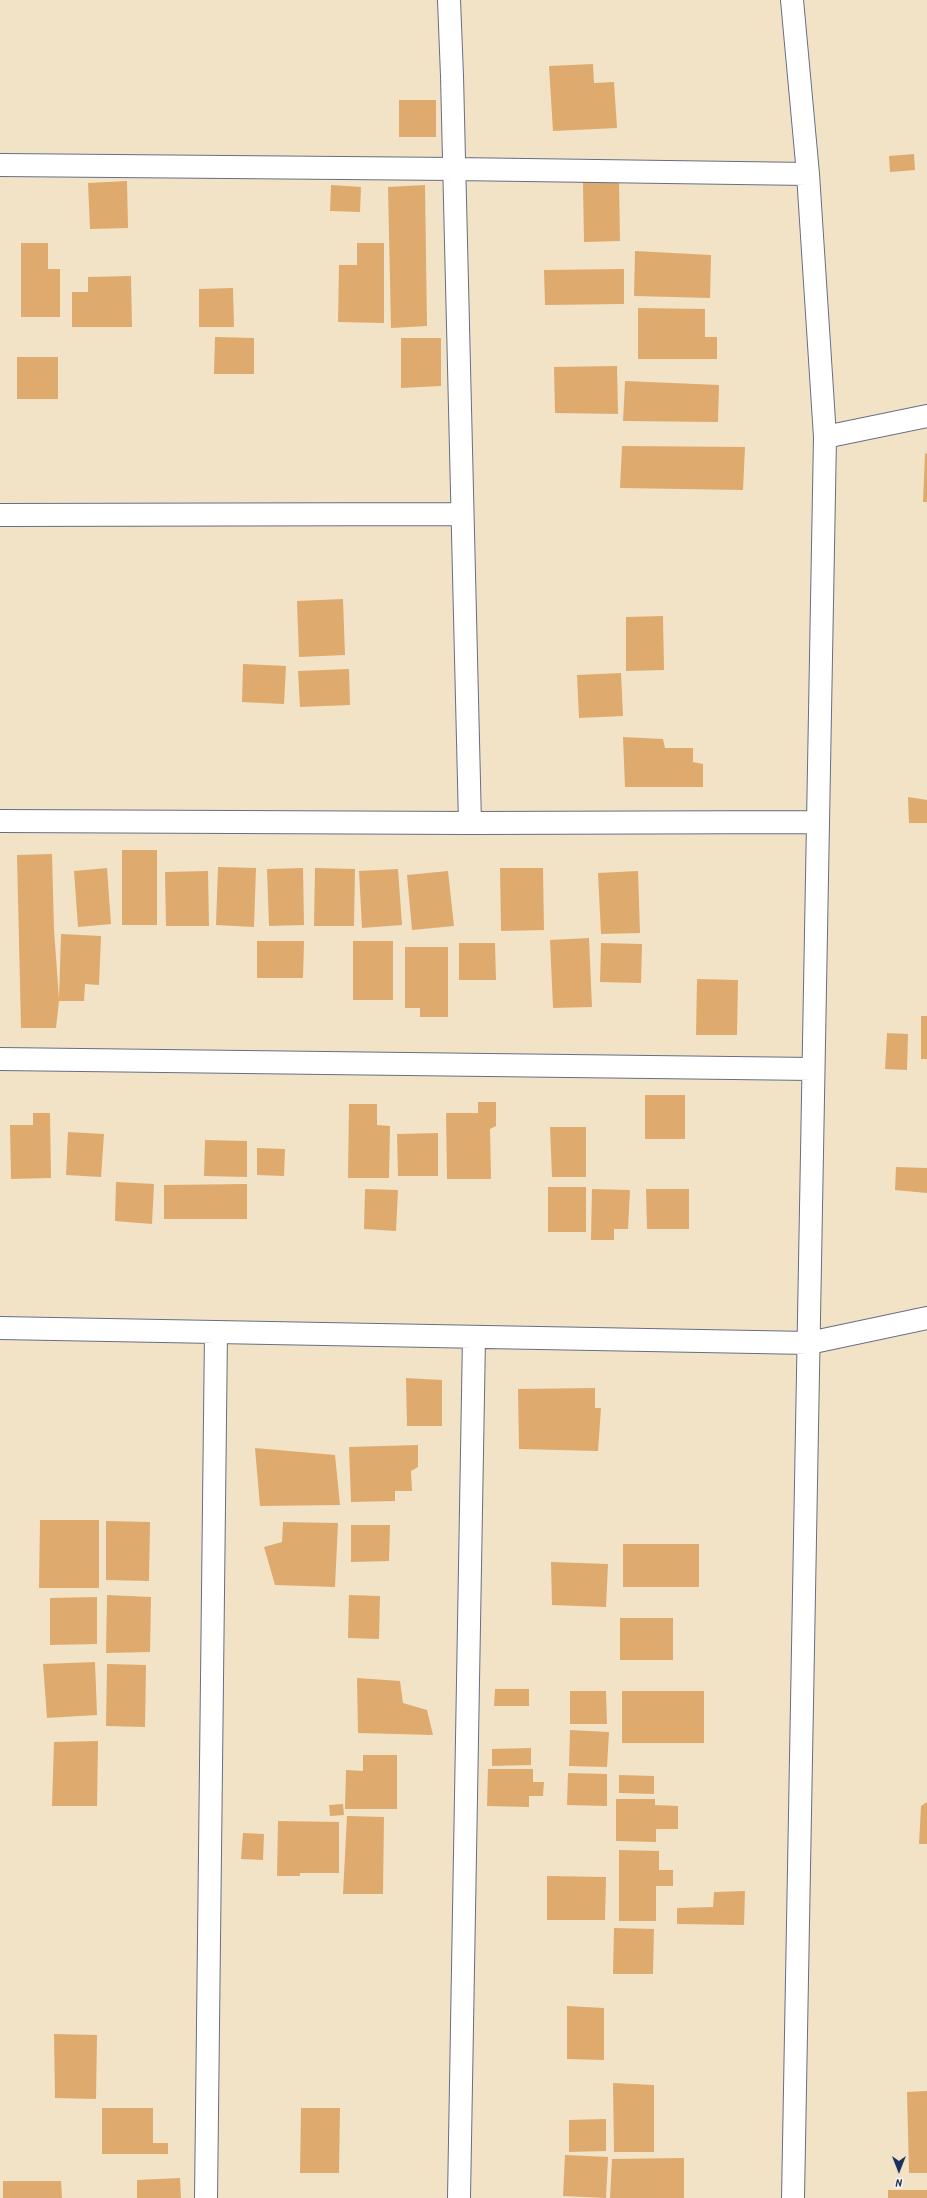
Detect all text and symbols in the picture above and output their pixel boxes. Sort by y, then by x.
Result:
north arrow [879,2150,919,2190]
text: N [896,2173,902,2191]

